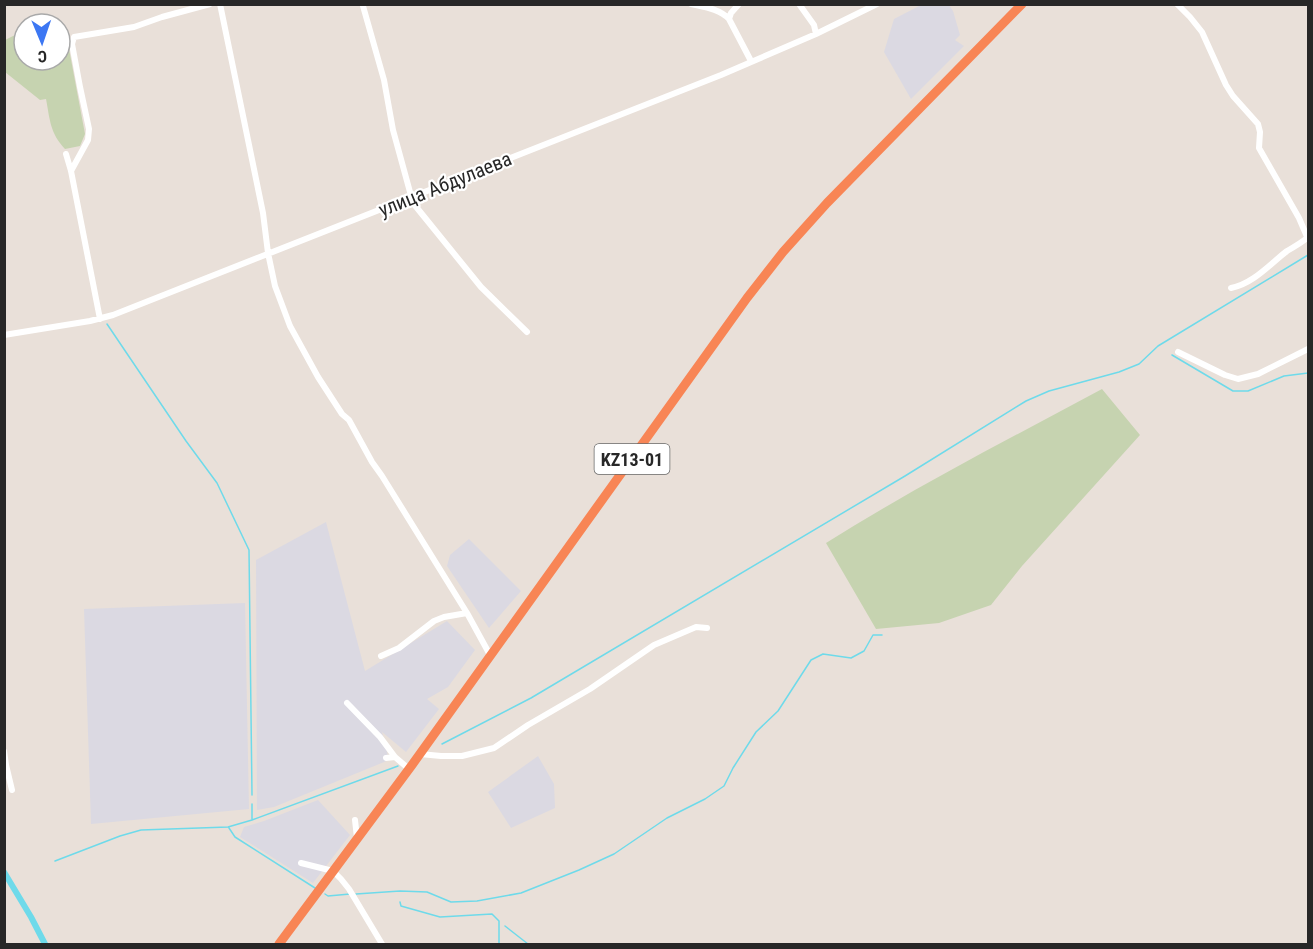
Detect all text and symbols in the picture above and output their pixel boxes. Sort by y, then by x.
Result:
north arrow [12,12,72,72]
text: С [38,47,47,66]
street label: улица Абдулаева [375,146,515,222]
road number: KZ13-01 [594,444,670,474]

